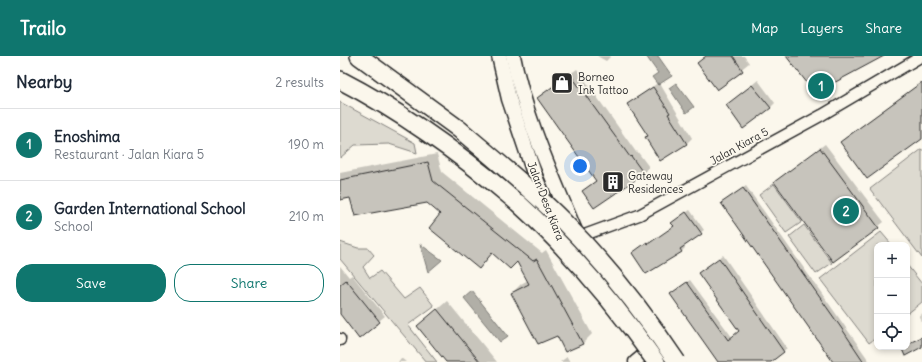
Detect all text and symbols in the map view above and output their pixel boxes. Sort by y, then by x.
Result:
text: Trailo [20,16,66,40]
text: Map [751,19,778,37]
text: Layers [800,19,843,37]
text: Share [865,19,902,37]
shop icon: Borneo Ink Tattoo [549,70,575,96]
place label: Borneo Ink Tattoo [578,70,628,97]
text: Nearby [16,71,72,93]
pin: 1 [808,71,834,101]
text: 2 results [275,74,324,91]
street label: Jalan Kiara 5 [707,124,771,168]
text: Enoshima [54,127,120,146]
text: 1 [26,136,32,153]
text: 190 m [288,136,324,153]
text: Restaurant · Jalan Kiara 5 [54,146,204,163]
your location [570,156,590,176]
street label: Jalan Desa Kiara [525,160,567,242]
building icon: Gateway Residences [600,169,626,195]
place label: Gateway Residences [628,169,683,196]
pin: 2 [833,196,859,226]
text: Garden International School [54,199,246,218]
text: 2 [25,208,33,225]
text: 210 m [289,208,324,225]
text: School [54,218,93,235]
map controls [874,242,910,350]
button: + [874,242,910,278]
button: Save [16,264,166,302]
button: Share [174,264,324,302]
button: − [874,278,910,314]
button: locate [874,314,910,350]

